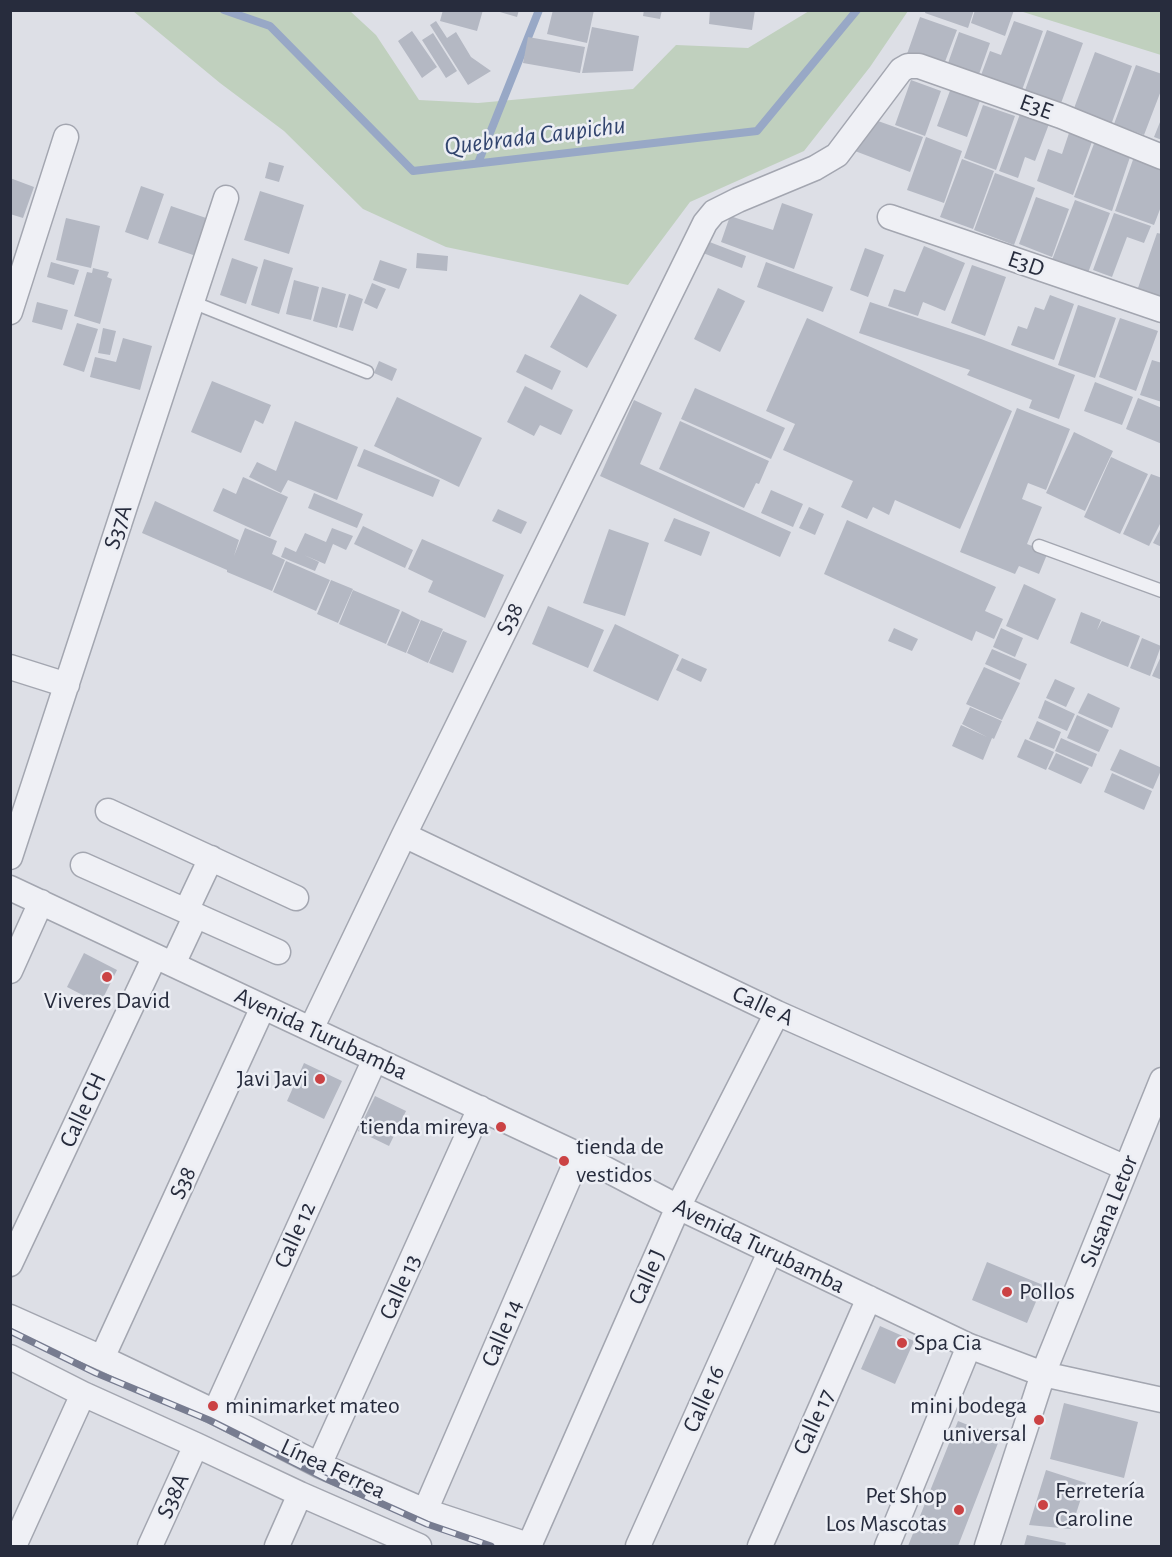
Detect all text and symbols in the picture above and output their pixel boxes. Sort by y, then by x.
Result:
street label: E3E [1016,88,1056,126]
water label: Quebrada Caupichu [443,109,627,163]
street label: E3D [1004,244,1048,284]
street label: S37A [97,501,139,553]
street label: S38 [490,598,530,640]
marker: Viveres David [100,970,114,984]
street label: Calle A [728,979,798,1033]
street label: Avenida Turubamba [230,981,412,1087]
place label: Viveres David [44,987,170,1015]
place label: Javi Javi [237,1065,308,1093]
street label: Calle CH [53,1068,113,1152]
marker: Javi Javi [313,1072,327,1086]
place label: tienda mireya [360,1113,489,1141]
marker: tienda mireya [494,1120,508,1134]
place label: tienda de vestidos [576,1133,664,1189]
street label: Susana Letor [1074,1151,1144,1271]
marker: tienda de vestidos [557,1154,571,1168]
street label: S38 [163,1162,203,1204]
street label: Avenida Turubamba [668,1192,850,1300]
street label: Calle 12 [268,1197,322,1273]
street label: Calle J [622,1245,672,1309]
street label: Calle 13 [373,1250,427,1324]
place label: Pollos [1019,1278,1075,1306]
marker: Pollos [1000,1285,1014,1299]
street label: Calle 14 [475,1295,529,1371]
place label: Spa Cia [914,1329,982,1357]
marker: Spa Cia [895,1336,909,1350]
street label: Calle 16 [677,1361,731,1437]
street label: Calle 17 [787,1385,841,1459]
place label: minimarket mateo [225,1392,400,1420]
place label: mini bodega universal [910,1392,1027,1448]
marker: minimarket mateo [206,1399,220,1413]
marker: mini bodega universal [1032,1413,1046,1427]
street label: Línea Ferrea [276,1432,390,1506]
street label: S38A [150,1469,196,1523]
place label: Ferretería Caroline [1055,1477,1145,1533]
place label: Pet Shop Los Mascotas [825,1482,947,1538]
marker: Ferretería Caroline [1036,1498,1050,1512]
marker: Pet Shop Los Mascotas [952,1503,966,1517]

